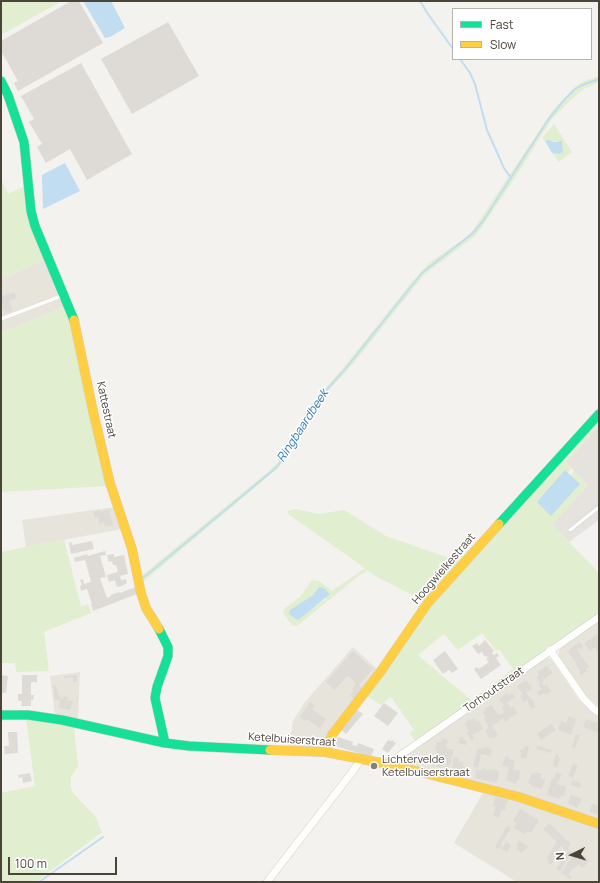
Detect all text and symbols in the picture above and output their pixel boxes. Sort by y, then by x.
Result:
legend [452,8,592,60]
text: Fast [490,16,514,33]
text: Slow [490,36,516,53]
street label: Kattestraat [94,380,118,440]
water label: Ringbaardbeek [274,387,332,465]
street label: Hoogwielkestraat [410,531,478,607]
street label: Torhoutstraat [461,664,527,716]
street label: Ketelbuiserstraat [248,730,336,750]
place label: Lichtervelde Ketelbuiserstraat [382,753,470,779]
marker: Lichtervelde Ketelbuiserstraat [369,761,379,771]
north arrow [552,835,592,875]
scale bar [10,849,119,875]
text: N [552,851,567,861]
text: 100 m [15,855,47,872]

